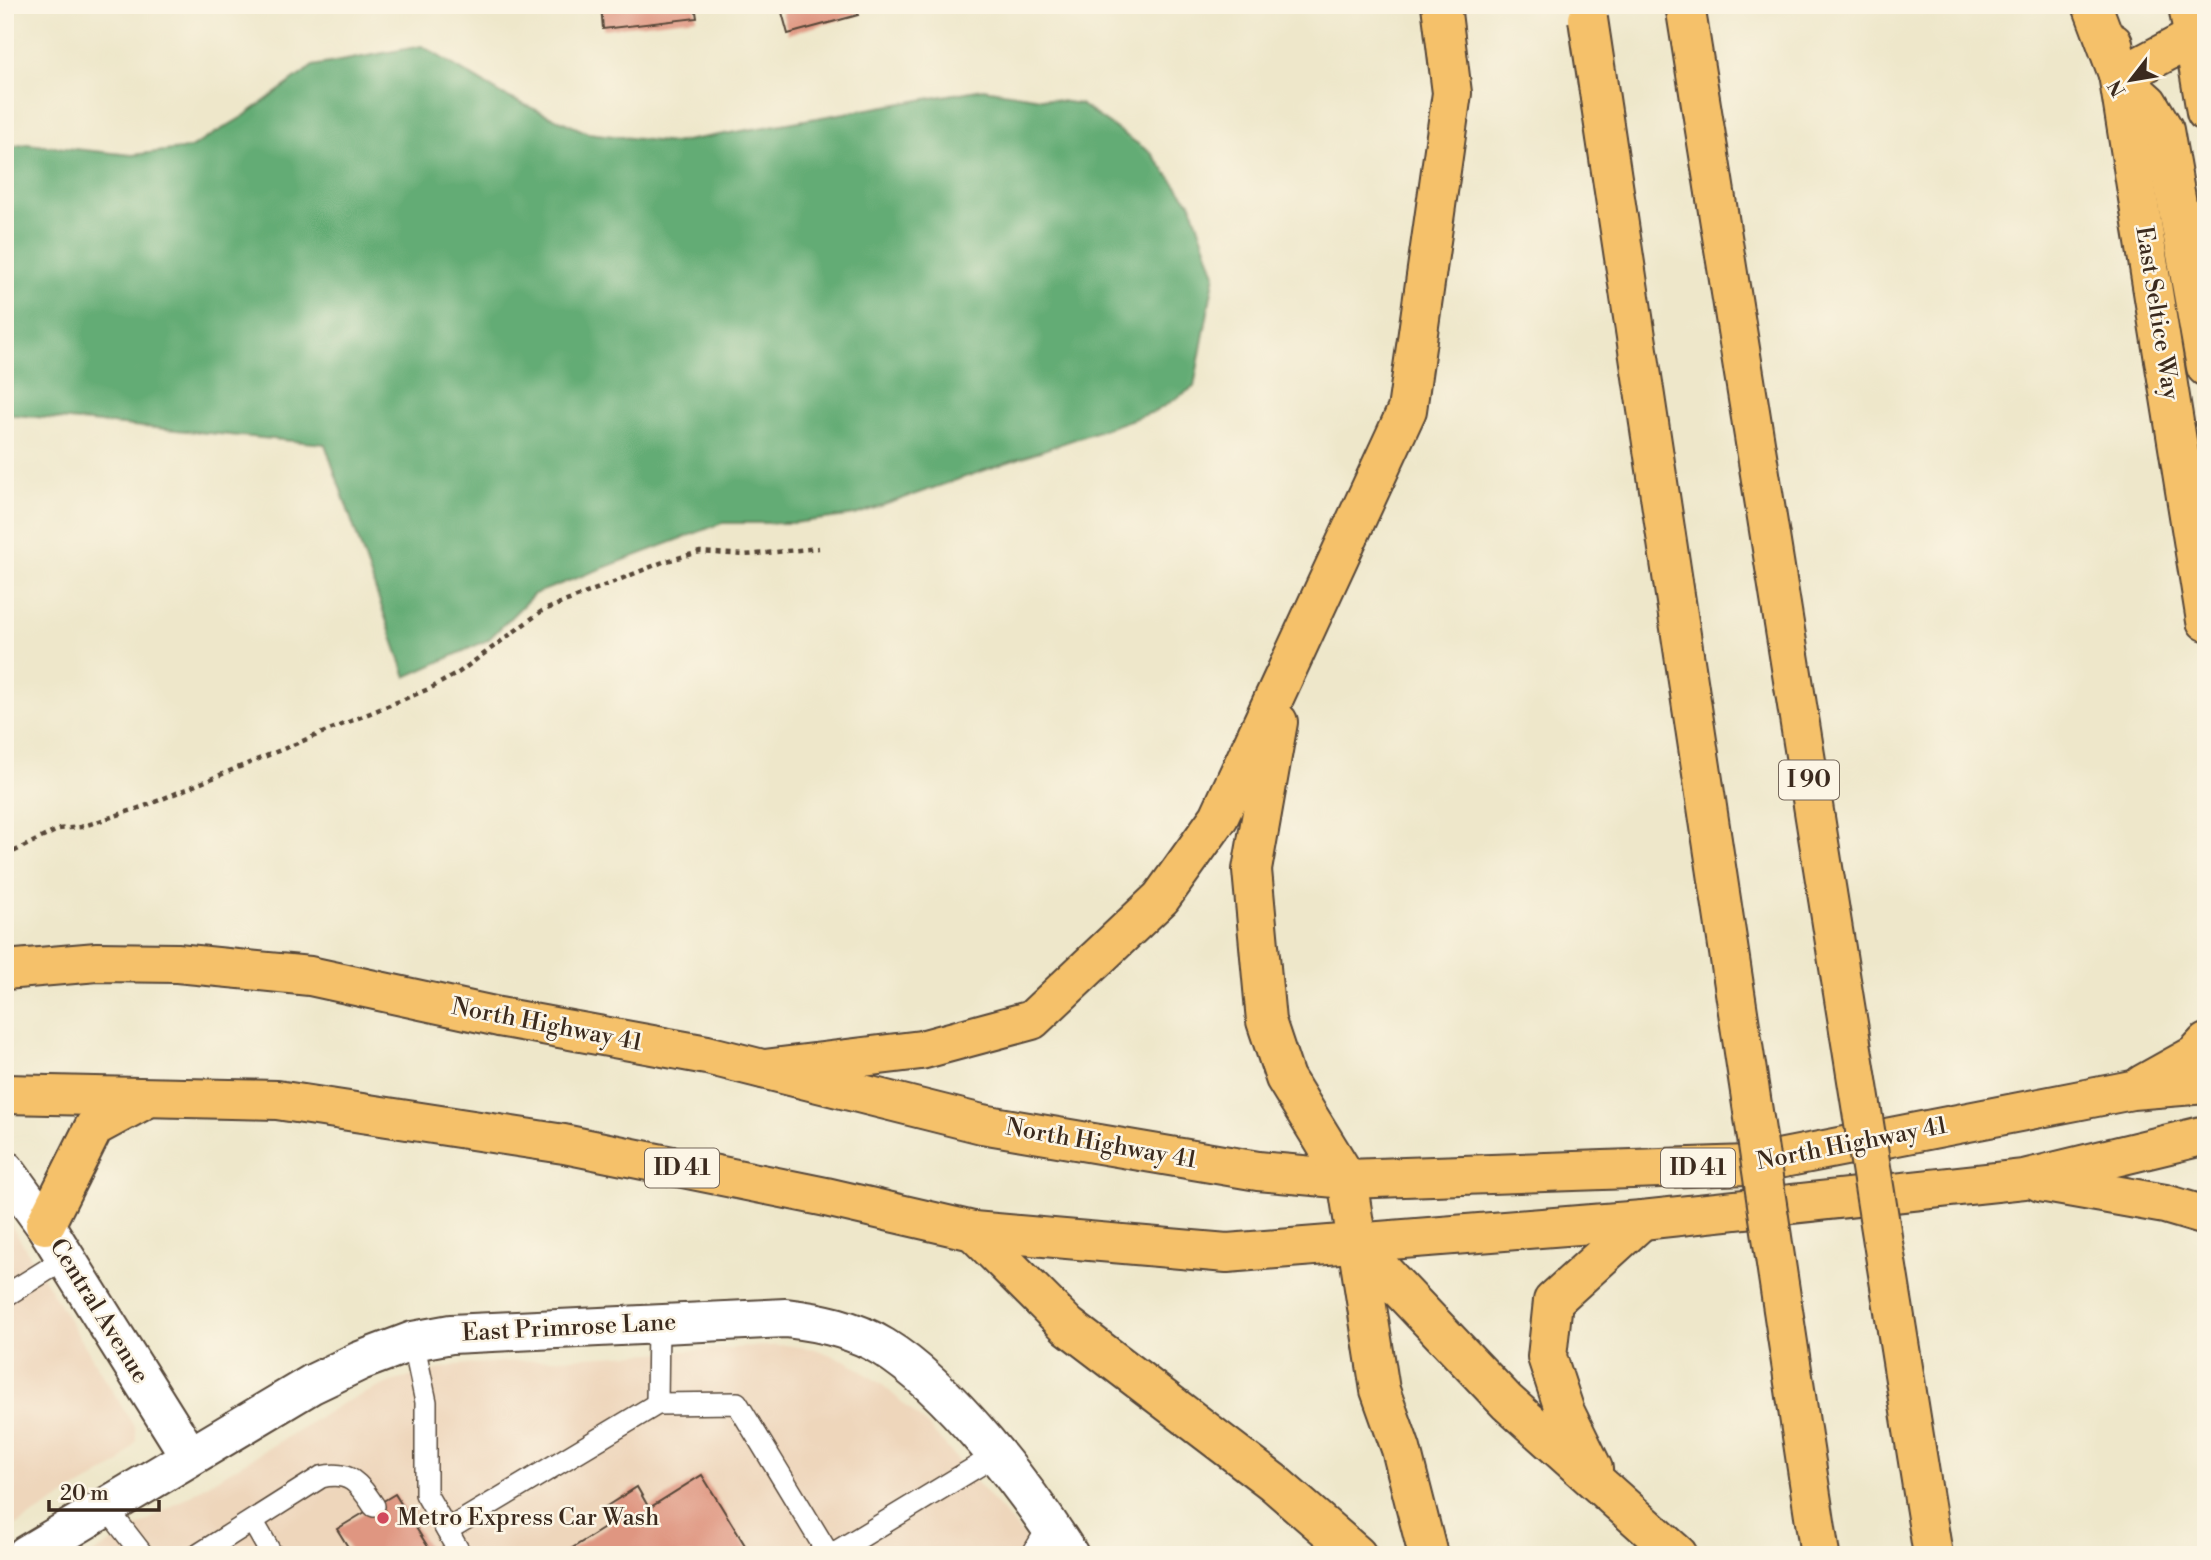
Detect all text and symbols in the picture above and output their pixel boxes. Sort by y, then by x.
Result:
north arrow [2096,46,2166,116]
text: N [2103,76,2131,101]
street label: East Seltice Way [2128,224,2186,402]
road number: I 90 [1779,760,1839,800]
street label: North Highway 41 [449,992,646,1058]
street label: North Highway 41 [1754,1111,1951,1177]
street label: North Highway 41 [1003,1112,1200,1176]
road number: ID 41 [645,1148,719,1188]
road number: ID 41 [1661,1148,1735,1188]
street label: Central Avenue [43,1233,155,1389]
street label: East Primrose Lane [461,1307,677,1349]
scale bar [49,1469,159,1513]
text: 20 m [60,1481,109,1507]
place label: Metro Express Car Wash [397,1503,659,1533]
marker: Metro Express Car Wash [375,1510,391,1526]

